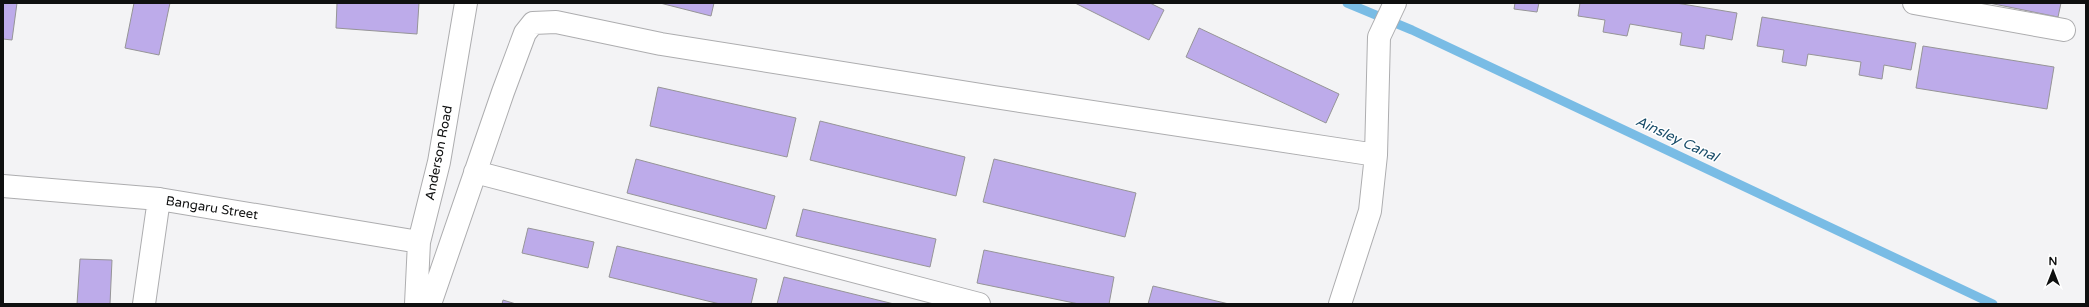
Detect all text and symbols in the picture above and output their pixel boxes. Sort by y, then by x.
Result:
street label: Anderson Road [422,104,456,202]
water label: Ainsley Canal [1633,112,1722,166]
street label: Bangaru Street [165,193,259,223]
north arrow [2033,251,2073,291]
text: N [2049,255,2057,268]

